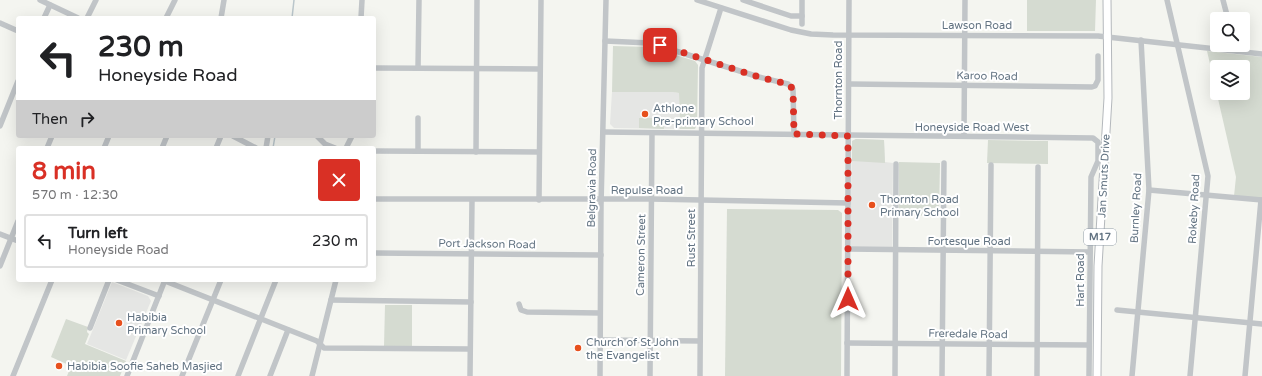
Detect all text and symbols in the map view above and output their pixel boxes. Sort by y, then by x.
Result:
map controls [1210,12,1250,100]
button: search [1210,12,1250,52]
street label: Lawson Road [942,19,1012,32]
pin [643,28,677,62]
text: 230 m [98,30,184,64]
icon: left [32,32,84,84]
icon: arrive [649,34,671,56]
street label: Thornton Road [832,41,845,119]
button: layers [1210,60,1250,100]
text: Honeyside Road [98,64,238,86]
street label: Karoo Road [956,69,1018,83]
place label: Athlone Pre-primary School [653,102,754,128]
icon: right [76,108,98,130]
marker: Athlone Pre-primary School [640,109,650,119]
text: Then [32,110,68,128]
street label: Honeyside Road West [915,121,1029,134]
street label: Jan Smuts Drive [1095,134,1113,218]
street label: Belgravia Road [585,148,599,228]
text: 8 min [32,157,96,186]
button: close [318,159,360,201]
street label: Burnley Road [1128,172,1144,244]
street label: Rokeby Road [1186,174,1202,244]
street label: Repulse Road [611,184,683,197]
text: 570 m · 12:30 [32,187,118,203]
place label: Thornton Road Primary School [880,193,959,219]
marker: Thornton Road Primary School [867,200,877,210]
street label: Rust Street [685,209,698,267]
street label: Cameron Street [634,214,648,296]
text: Turn left [68,224,128,242]
road number: M17 [1084,229,1116,245]
icon: left [34,230,56,252]
text: 230 m [312,232,358,250]
street label: Fortesque Road [927,235,1011,248]
street label: Port Jackson Road [438,237,536,251]
text: Honeyside Road [68,242,169,258]
street label: Hart Road [1074,253,1087,307]
position arrow [827,278,869,320]
place label: Habibia Primary School [127,311,206,337]
marker: Habibia Primary School [114,318,124,328]
street label: Freredale Road [928,327,1008,341]
place label: Church of St John the Evangelist [586,336,679,362]
marker: Church of St John the Evangelist [573,343,583,353]
place label: Habibia Soofie Saheb Masjied [67,360,223,373]
marker: Habibia Soofie Saheb Masjied [54,361,64,371]

